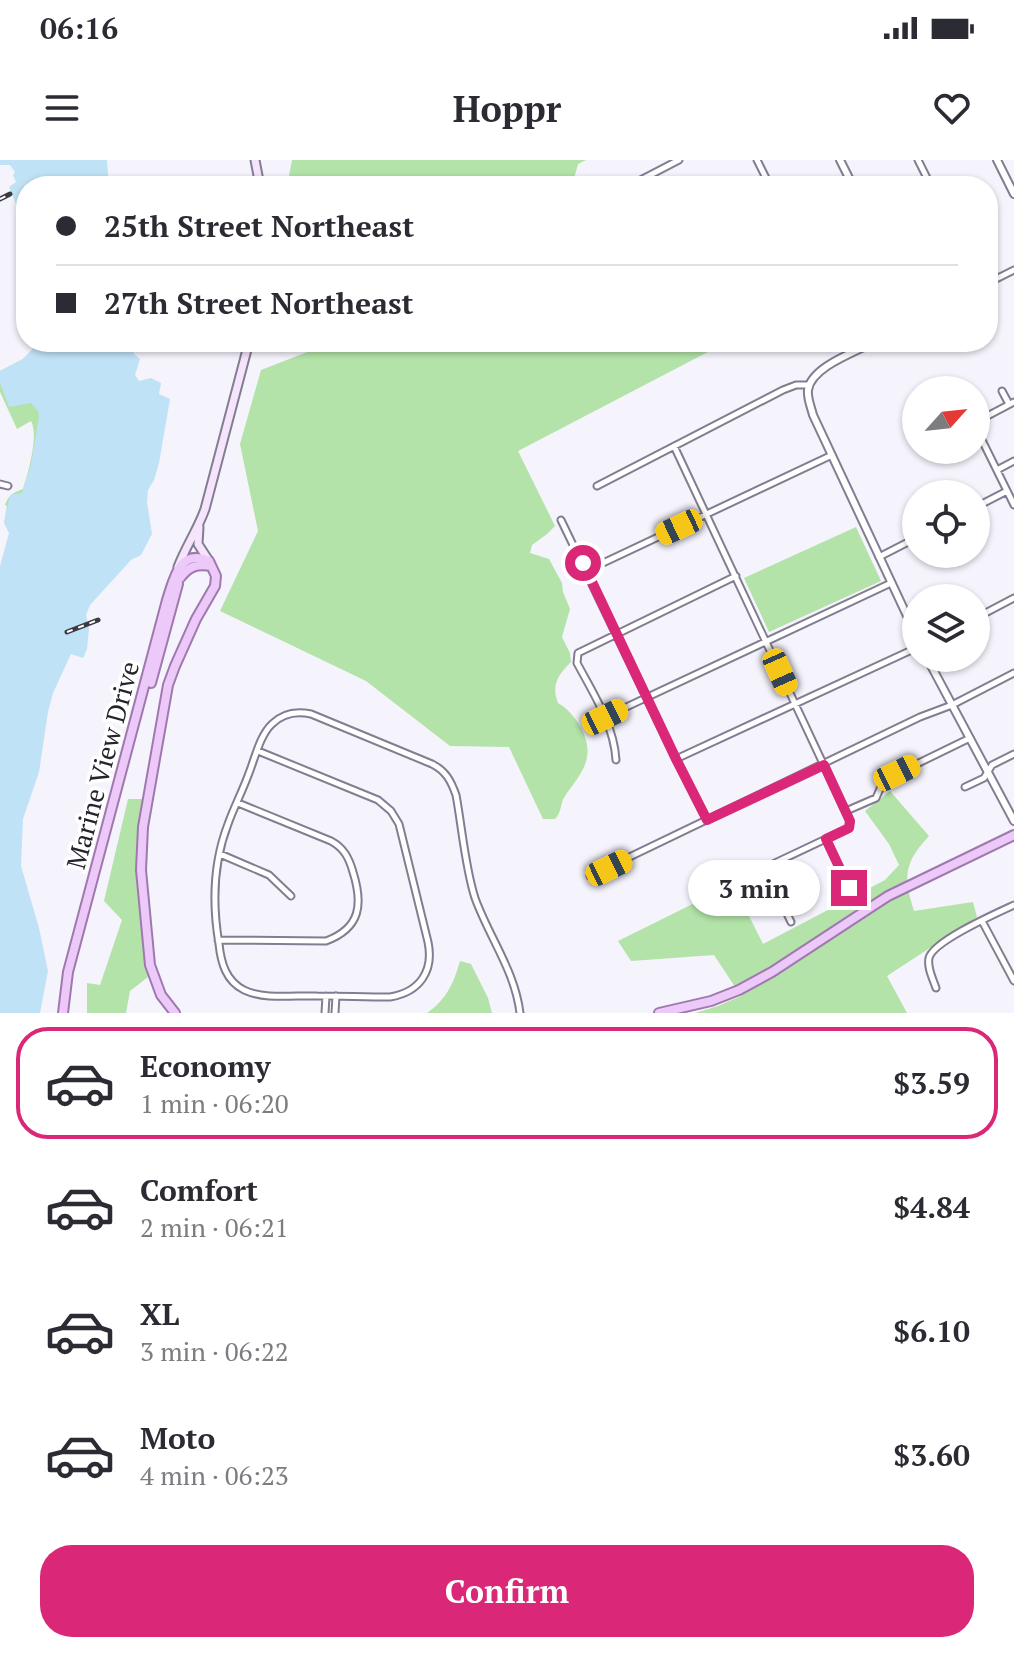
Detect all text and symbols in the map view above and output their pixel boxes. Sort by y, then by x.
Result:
text: 06:16 [40,8,118,48]
text: Hoppr [453,85,561,132]
icon: menu [40,86,84,130]
icon: heart [930,86,974,130]
text: 25th Street Northeast [104,206,414,246]
text: 27th Street Northeast [104,283,413,323]
north arrow [902,376,990,464]
map controls [902,376,990,672]
button: locate [902,480,990,568]
car [652,506,706,548]
route start [565,545,601,581]
button: layers [902,584,990,672]
car [759,645,801,699]
street label: Marine View Drive [58,657,146,873]
car [578,696,632,738]
car [870,752,924,794]
car [582,847,636,889]
callout: 3 min [689,860,821,916]
route end [831,870,867,906]
text: 3 min [718,871,790,905]
text: Economy [140,1046,271,1086]
icon: car [44,1047,116,1119]
text: $3.59 [893,1063,970,1103]
text: 1 min · 06:20 [140,1086,289,1120]
text: Comfort [140,1170,258,1210]
icon: car [44,1171,116,1243]
text: $4.84 [893,1187,970,1227]
text: 2 min · 06:21 [140,1210,289,1244]
text: XL [140,1294,179,1334]
icon: car [44,1295,116,1367]
text: $6.10 [893,1311,970,1351]
text: 3 min · 06:22 [140,1334,289,1368]
text: Moto [140,1418,215,1458]
icon: car [44,1419,116,1491]
text: $3.60 [893,1435,970,1475]
text: 4 min · 06:23 [140,1458,289,1492]
button: Confirm [40,1545,974,1637]

